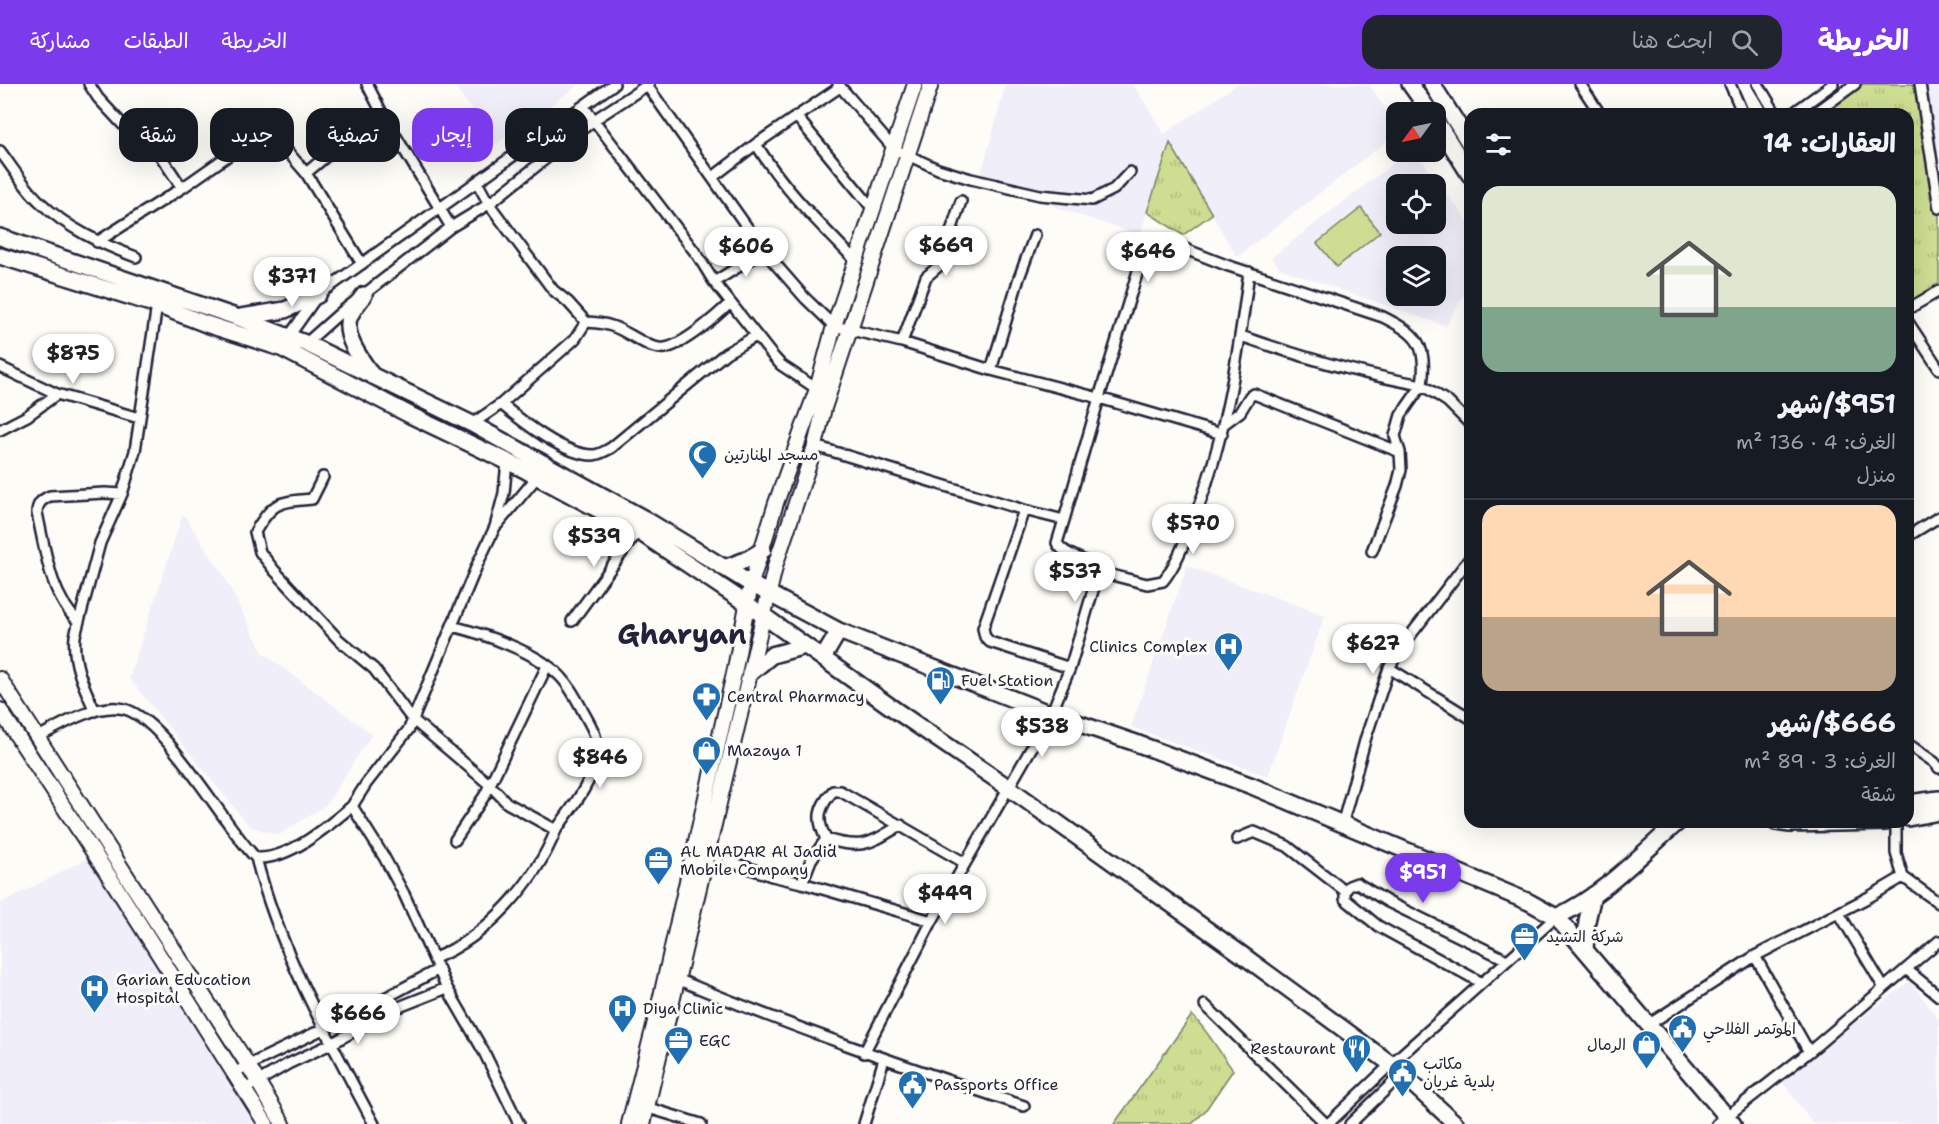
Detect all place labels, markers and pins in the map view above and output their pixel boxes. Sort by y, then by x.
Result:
pin: $669 [910,226,982,277]
pin: $606 [710,227,782,278]
pin: $646 [1112,232,1184,283]
pin: $371 [256,257,328,308]
pin: $875 [37,334,109,385]
mosque icon: مسجد المنارتين [687,438,719,480]
place label: مسجد المنارتين [724,444,818,465]
pin: $570 [1157,504,1229,555]
pin: $539 [558,517,630,568]
pin: $537 [1039,552,1111,603]
pin: $627 [1337,624,1409,675]
hospital icon: Clinics Complex [1212,630,1244,672]
place label: Clinics Complex [1089,636,1207,657]
fuel station icon: Fuel Station [924,664,956,706]
place label: Fuel Station [961,670,1053,691]
pharmacy icon: Central Pharmacy [690,680,722,722]
place label: Central Pharmacy [727,686,865,707]
pin: $538 [1006,707,1078,758]
shop icon: Mazaya 1 [690,734,722,776]
pin: $846 [564,738,636,789]
place label: Mazaya 1 [727,740,802,761]
place label: AL MADAR Al Jadid Mobile Company [680,841,837,880]
office icon: AL MADAR Al Jadid Mobile Company [643,844,675,886]
pin: $951 [1387,853,1459,904]
pin: $449 [909,874,981,925]
office icon: شركة التشيد [1509,920,1541,962]
place label: شركة التشيد [1546,926,1624,947]
place label: Garian Education Hospital [116,969,251,1008]
hospital icon: Garian Education Hospital [79,972,111,1014]
hospital icon: Diya Clinic [606,992,638,1034]
pin: $666 [322,994,394,1045]
place label: Diya Clinic [643,998,723,1019]
public building icon: الموتمر الفلاحي [1666,1012,1698,1054]
place label: الموتمر الفلاحي [1703,1018,1796,1043]
office icon: EGC [662,1024,694,1066]
shop icon: الرمال [1631,1028,1663,1070]
place label: EGC [699,1030,731,1051]
restaurant icon: Restaurant [1341,1032,1373,1074]
place label: الرمال [1587,1034,1626,1055]
place label: Restaurant [1250,1038,1336,1059]
place label: مكاتب بلدية غريان [1423,1053,1495,1092]
public building icon: مكاتب بلدية غريان [1386,1056,1418,1098]
public building icon: Passports Office [897,1068,929,1110]
place label: Passports Office [934,1074,1059,1095]

